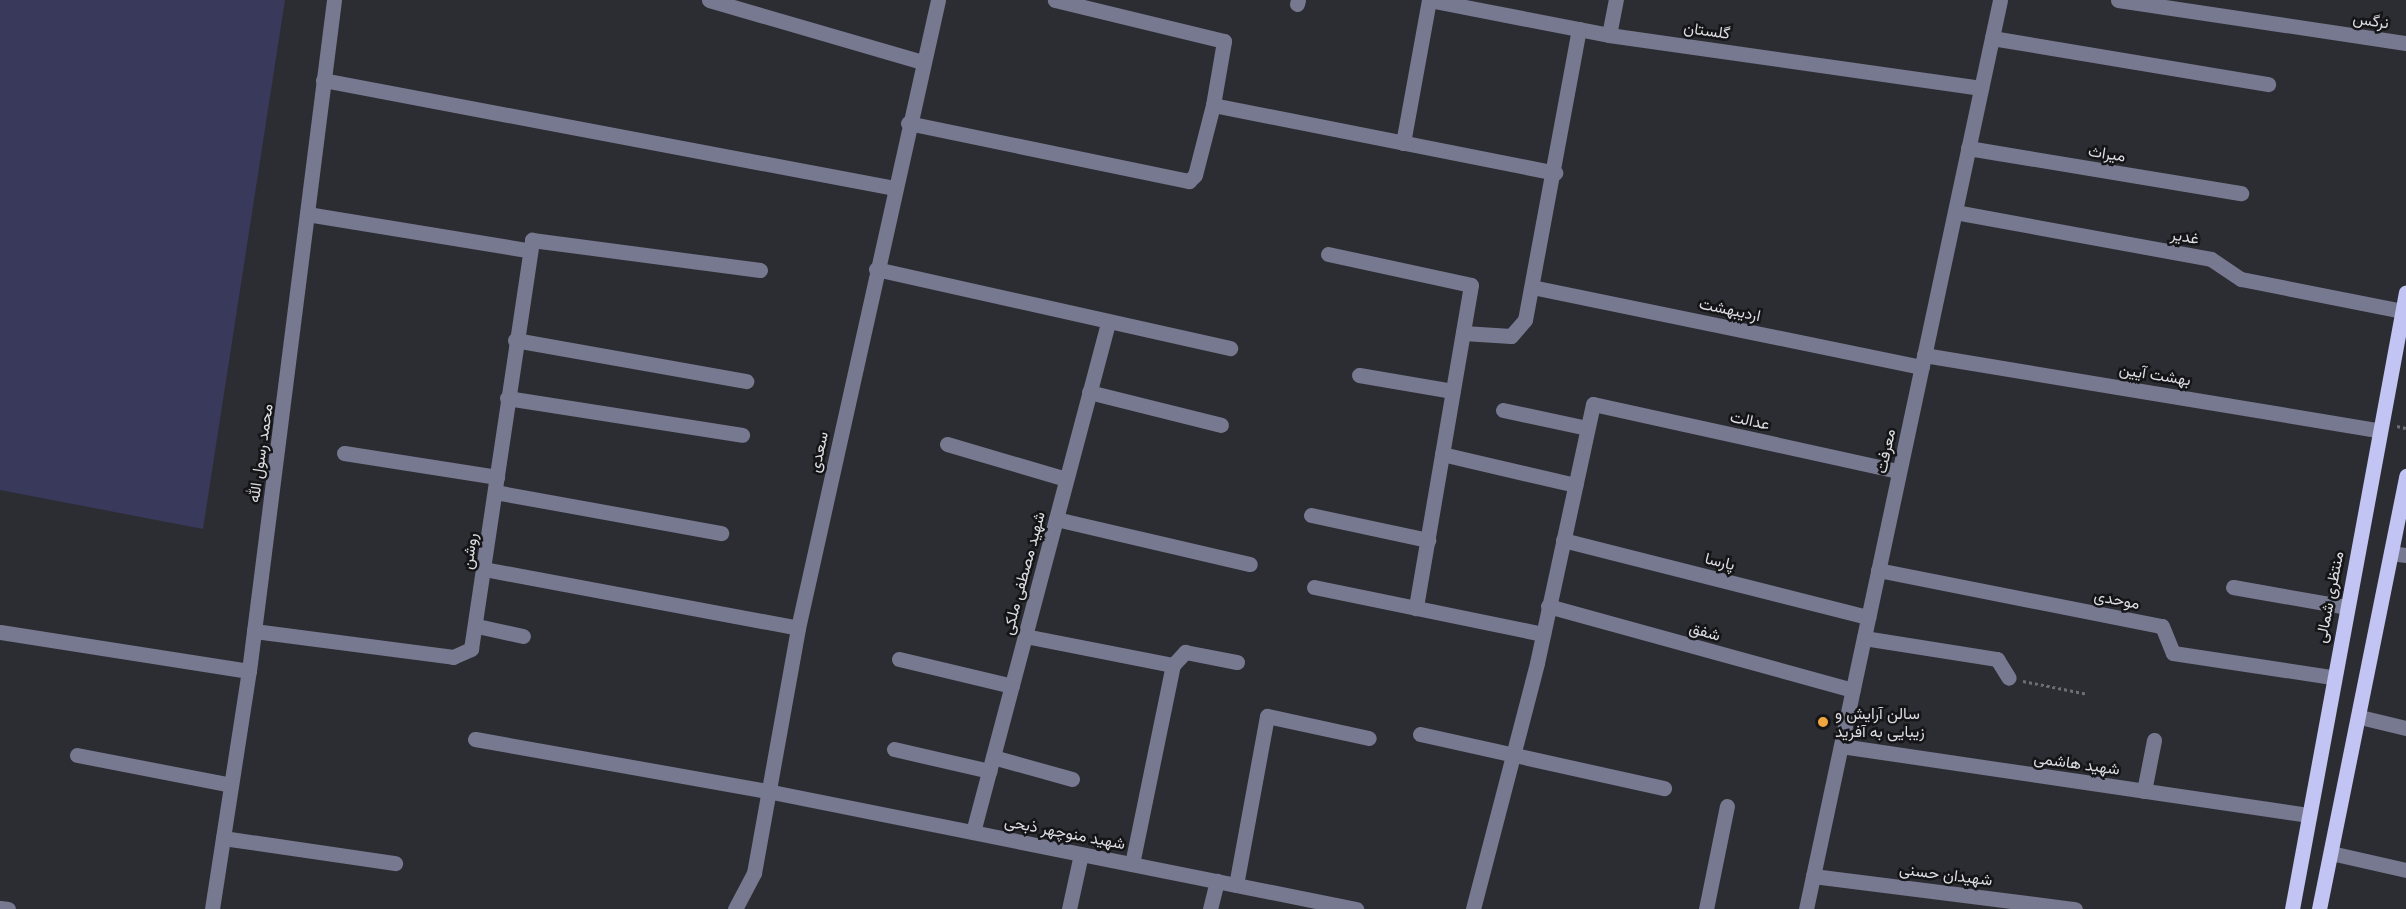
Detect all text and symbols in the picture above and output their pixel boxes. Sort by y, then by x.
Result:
street label: نرگس [2352,8,2390,32]
street label: گلستان [1682,17,1732,43]
street label: میراث [2087,141,2127,165]
street label: غدیر [2169,224,2201,248]
street label: اردیبهشت [1697,293,1763,325]
street label: بهشت آیین [2118,359,2192,389]
street label: محمد رسول الله [244,402,276,504]
street label: عدالت [1728,406,1772,434]
street label: معرفت [1871,427,1899,475]
street label: سعدی [804,430,832,474]
street label: شهید مصطفی ملکی [997,509,1049,637]
street label: روشن [457,532,481,570]
street label: پارسا [1703,548,1737,574]
street label: منتظری شمالی [2311,550,2347,644]
street label: موحدی [2093,585,2141,613]
street label: شفق [1687,617,1723,645]
place label: سالن آرایش و زیبایی به آفرید [1835,703,1925,741]
marker: سالن آرایش و زیبایی به آفرید [1816,715,1830,729]
street label: شهید هاشمی [2033,747,2121,779]
street label: شهید منوچهر ذبحی [1003,811,1127,853]
street label: شهیدان حسنی [1898,859,1994,889]

